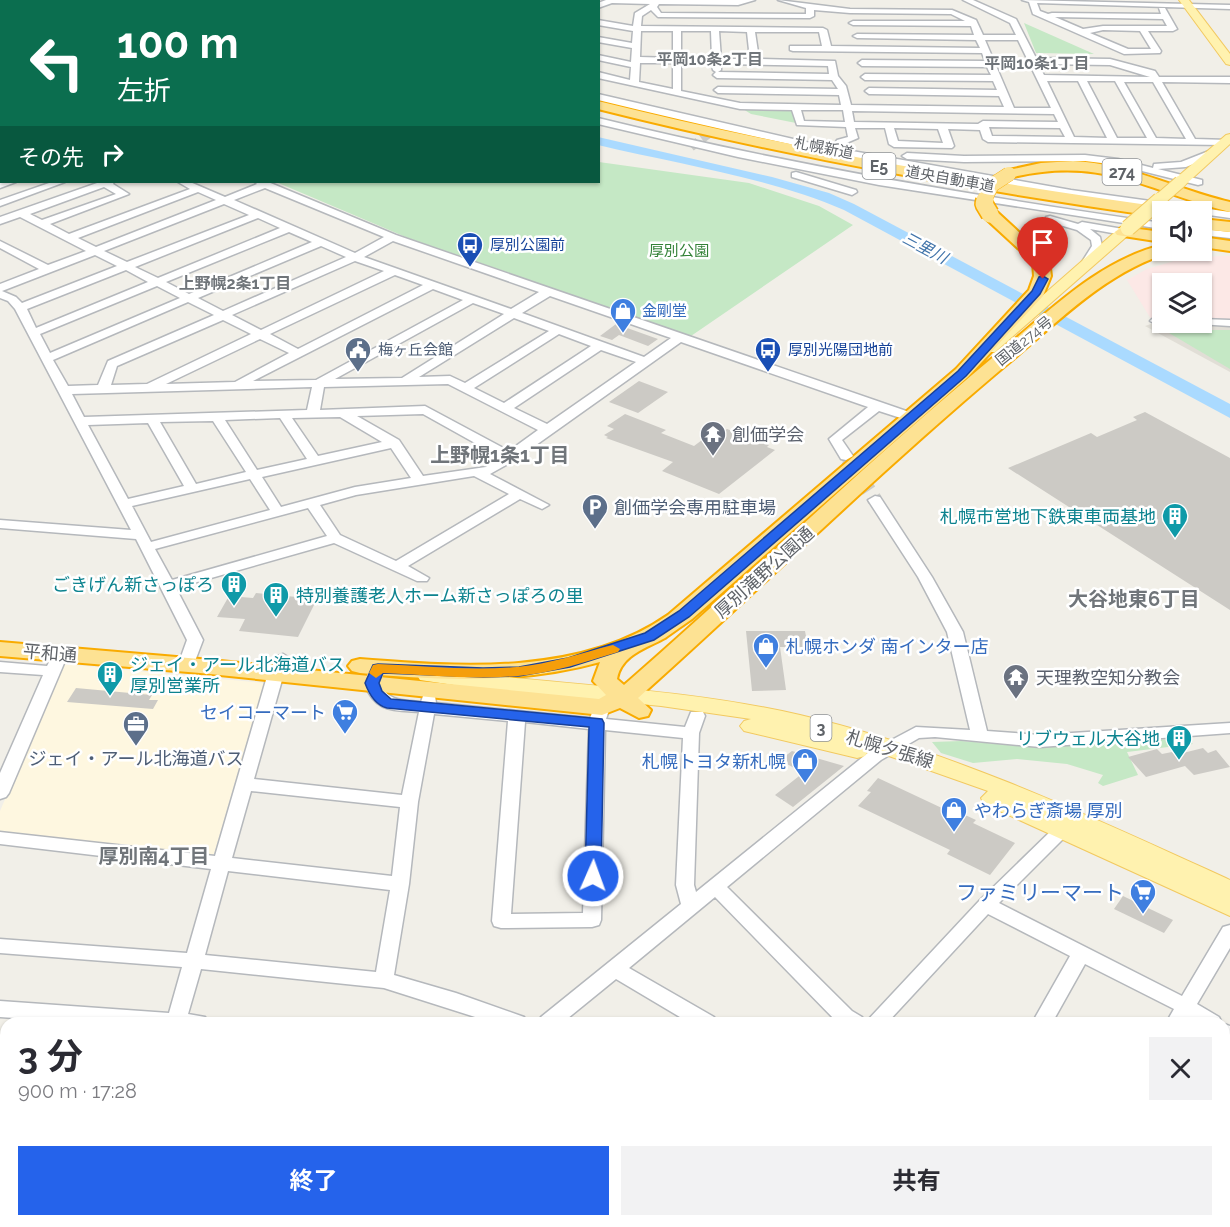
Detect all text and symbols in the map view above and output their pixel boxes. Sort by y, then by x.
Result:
text: 100 m [117,19,239,68]
icon: left [18,24,96,102]
district label: 平岡10条2丁目 [657,50,763,69]
district label: 平岡10条1丁目 [984,54,1090,73]
text: 左折 [117,75,171,106]
street label: 札幌新道 [793,133,855,163]
icon: right [96,138,129,171]
text: その先 [18,144,84,170]
road number: E5 [862,153,896,179]
road number: 274 [1102,159,1142,185]
street label: 道央自動車道 [904,162,996,196]
map controls [1152,201,1212,333]
button: sound [1152,201,1212,261]
pin [1017,217,1068,279]
icon: arrive [1026,226,1059,259]
water label: 三里川 [899,228,952,269]
bus stop icon: 厚別公園前 [455,230,485,268]
place label: 厚別公園前 [490,236,565,254]
park label: 厚別公園 [649,242,709,260]
button: layers [1152,273,1212,333]
district label: 上野幌2条1丁目 [179,274,291,293]
shop icon: 金剛堂 [608,296,638,334]
place label: 金剛堂 [642,302,687,320]
street label: 国道274号 [992,313,1056,369]
public building icon: 梅ヶ丘会館 [343,335,373,373]
bus stop icon: 厚別光陽団地前 [753,335,783,373]
place label: 梅ヶ丘会館 [378,341,453,359]
place label: 厚別光陽団地前 [788,341,893,359]
temple icon: 創価学会 [698,419,728,457]
place label: 創価学会 [732,424,804,445]
district label: 上野幌1条1丁目 [430,443,570,467]
parking icon: 創価学会専用駐車場 [580,492,610,530]
place label: 創価学会専用駐車場 [614,497,776,518]
building icon: 札幌市営地下鉄東車両基地 [1160,501,1190,539]
place label: 札幌市営地下鉄東車両基地 [940,506,1156,527]
street label: 厚別滝野公園通 [710,522,818,622]
building icon: ごきげん新さっぽろ [219,569,249,607]
place label: ごきげん新さっぽろ [52,574,214,595]
building icon: 特別養護老人ホーム新さっぽろの里 [261,580,291,618]
place label: 特別養護老人ホーム新さっぽろの里 [296,585,583,606]
district label: 大谷地東6丁目 [1068,587,1200,611]
shop icon: 札幌ホンダ 南インター店 [751,631,781,669]
place label: 札幌ホンダ 南インター店 [786,636,989,657]
street label: 平和通 [22,640,78,666]
place label: ジェイ・アール北海道バス 厚別営業所 [130,654,345,696]
building icon: ジェイ・アール北海道バス 厚別営業所 [95,659,125,697]
temple icon: 天理教空知分教会 [1001,662,1031,700]
place label: 天理教空知分教会 [1036,667,1180,688]
supermarket icon: セイコーマート [330,697,360,735]
place label: セイコーマート [200,702,326,723]
office icon: ジェイ・アール北海道バス [121,709,151,747]
road number: 3 [810,715,832,741]
building icon: リブウェル大谷地 [1164,723,1194,761]
street label: 札幌夕張線 [844,726,936,772]
place label: リブウェル大谷地 [1016,728,1160,749]
shop icon: 札幌トヨタ新札幌 [790,746,820,784]
place label: ジェイ・アール北海道バス [29,748,243,769]
place label: 札幌トヨタ新札幌 [642,751,786,772]
shop icon: やわらぎ斎場 厚別 [939,795,969,833]
place label: やわらぎ斎場 厚別 [974,800,1123,821]
district label: 厚別南4丁目 [98,844,210,868]
position arrow [561,844,625,908]
supermarket icon: ファミリーマート [1128,877,1158,915]
place label: ファミリーマート [956,880,1124,905]
text: 3 分 [18,1035,83,1077]
button: close [1149,1037,1212,1100]
text: 900 m · 17:28 [18,1079,137,1103]
button: 終了 [18,1146,609,1215]
button: 共有 [621,1146,1212,1215]

